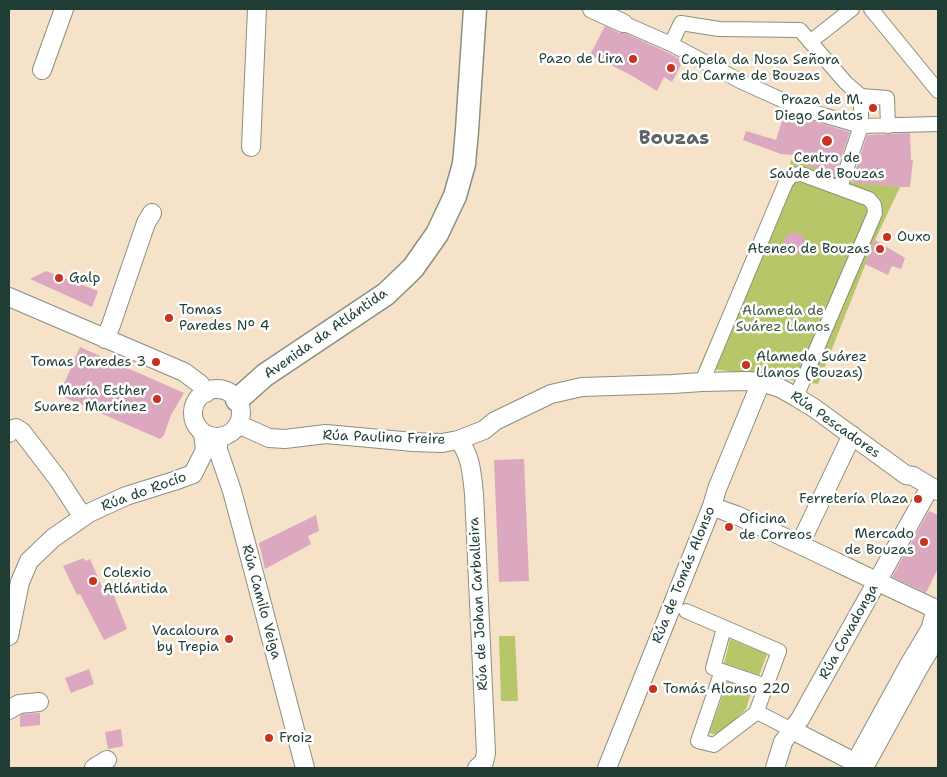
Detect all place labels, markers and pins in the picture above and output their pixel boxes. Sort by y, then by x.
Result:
place label: Pazo de Lira [539,51,623,67]
place label: Capela da Nosa Señora do Carme de Bouzas [681,52,839,84]
marker: Pazo de Lira [627,53,639,65]
marker: Capela da Nosa Señora do Carme de Bouzas [665,62,677,74]
place label: Praza de M. Diego Santos [775,92,863,124]
marker: Praza de M. Diego Santos [867,102,879,114]
marker: Centro de Saúde de Bouzas [820,134,834,148]
place label: Centro de Saúde de Bouzas [769,150,885,182]
place label: Ouxo [897,229,931,245]
marker: Ouxo [881,231,893,243]
place label: Ateneo de Bouzas [747,241,870,257]
marker: Ateneo de Bouzas [874,243,886,255]
place label: Galp [69,270,100,286]
marker: Galp [53,272,65,284]
place label: Tomas Paredes Nº 4 [179,302,270,334]
marker: Tomas Paredes Nº 4 [163,312,175,324]
place label: Alameda Suárez Llanos (Bouzas) [756,349,867,382]
place label: Tomas Paredes 3 [31,354,146,370]
marker: Tomas Paredes 3 [150,356,162,368]
marker: Alameda Suárez Llanos (Bouzas) [740,359,752,371]
place label: María Esther Suarez Martínez [34,383,147,416]
marker: María Esther Suarez Martínez [151,393,163,405]
place label: Ferretería Plaza [799,491,908,507]
marker: Ferretería Plaza [912,493,924,505]
place label: Oficina de Correos [739,511,812,544]
marker: Oficina de Correos [723,521,735,533]
place label: Mercado de Bouzas [844,526,914,558]
marker: Mercado de Bouzas [918,536,930,548]
place label: Colexio Atlántida [103,565,168,598]
marker: Colexio Atlántida [87,575,99,587]
place label: Vacaloura by Trepia [152,623,219,656]
marker: Vacaloura by Trepia [223,633,235,645]
place label: Tomás Alonso 220 [663,681,790,697]
marker: Tomás Alonso 220 [647,683,659,695]
place label: Froiz [279,730,312,746]
marker: Froiz [263,732,275,744]

